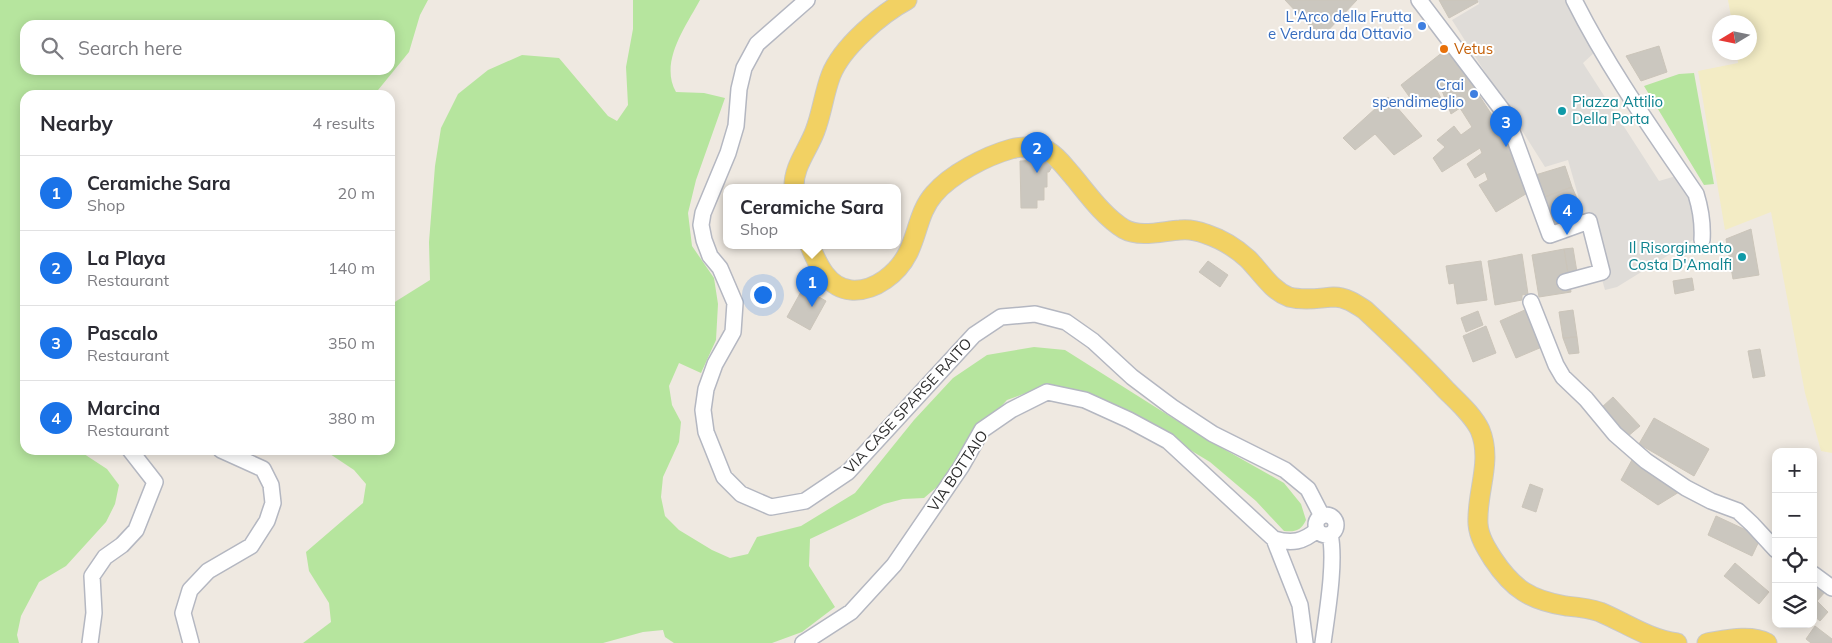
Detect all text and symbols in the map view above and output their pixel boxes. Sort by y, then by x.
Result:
place label: L'Arco della Frutta e Verdura da Ottavio [1268,7,1412,43]
north arrow [1712,15,1757,60]
search box [20,20,395,75]
marker: L'Arco della Frutta e Verdura da Ottavio [1416,20,1428,32]
icon: search [38,34,66,62]
text: Search here [78,36,182,60]
place label: Vetus [1454,39,1493,58]
marker: Vetus [1438,43,1450,55]
place label: Crai spendimeglio [1372,75,1464,111]
marker: Crai spendimeglio [1468,88,1480,100]
place label: Piazza Attilio Della Porta [1572,92,1663,128]
marker: Piazza Attilio Della Porta [1556,105,1568,117]
pin: 3 [1490,106,1522,147]
text: Nearby [40,110,113,136]
text: 4 results [312,113,375,133]
pin: 2 [1021,132,1053,173]
text: Ceramiche Sara [87,171,231,195]
text: 1 [51,183,61,203]
text: 20 m [338,183,375,203]
popup [723,184,901,249]
pin: 4 [1551,194,1583,235]
text: Shop [87,195,125,215]
text: Ceramiche Sara [740,195,884,219]
text: Shop [740,219,778,239]
place label: Il Risorgimento Costa D'Amalfi [1628,238,1732,274]
text: La Playa [87,246,166,270]
marker: Il Risorgimento Costa D'Amalfi [1736,251,1748,263]
text: 2 [51,258,61,278]
text: 140 m [328,258,375,278]
pin: 1 [796,266,828,307]
text: Restaurant [87,270,169,290]
your location [750,282,776,308]
text: Pascalo [87,321,158,345]
text: 3 [51,333,61,353]
text: 350 m [328,333,375,353]
street label: VIA CASE SPARSE RAITO [840,334,976,478]
text: Restaurant [87,345,169,365]
text: Marcina [87,396,160,420]
text: 4 [51,408,61,428]
text: 380 m [328,408,375,428]
text: Restaurant [87,420,169,440]
street label: VIA BOTTAIO [923,426,992,515]
map controls [1772,448,1817,628]
button: + [1772,448,1817,493]
button: − [1772,493,1817,538]
button: locate [1772,538,1817,583]
button: layers [1772,583,1817,628]

